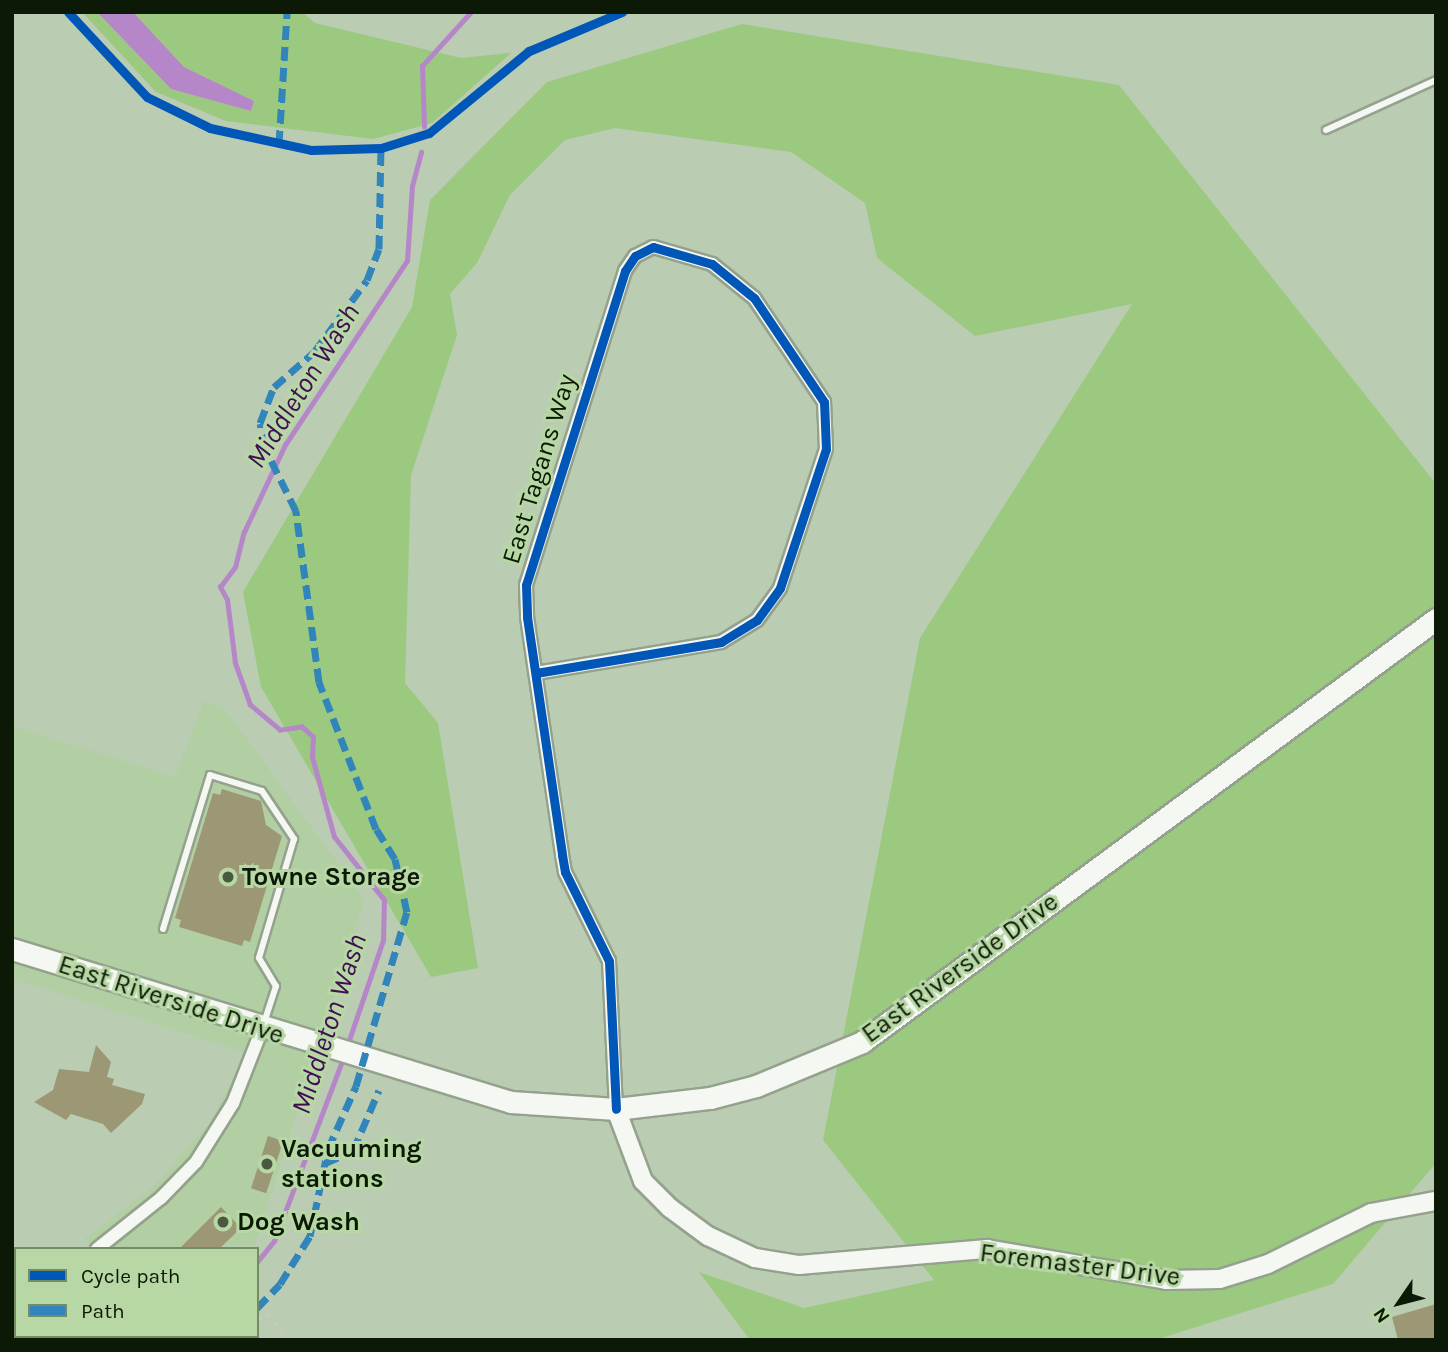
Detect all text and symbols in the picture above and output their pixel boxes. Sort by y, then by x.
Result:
water label: Middleton Wash [239,298,367,474]
street label: East Tagans Way [495,370,583,568]
place label: Towne Storage [242,861,420,893]
marker: Towne Storage [220,869,236,885]
street label: East Riverside Drive [856,886,1064,1050]
water label: Middleton Wash [284,930,374,1118]
street label: East Riverside Drive [54,949,288,1051]
place label: Vacuuming stations [281,1133,422,1194]
marker: Vacuuming stations [259,1156,275,1172]
place label: Dog Wash [237,1206,360,1238]
marker: Dog Wash [215,1214,231,1230]
street label: Foremaster Drive [978,1237,1182,1293]
legend [14,1247,259,1338]
text: Cycle path [81,1264,181,1288]
north arrow [1364,1268,1434,1338]
text: Path [81,1299,125,1323]
text: N [1369,1303,1395,1327]

